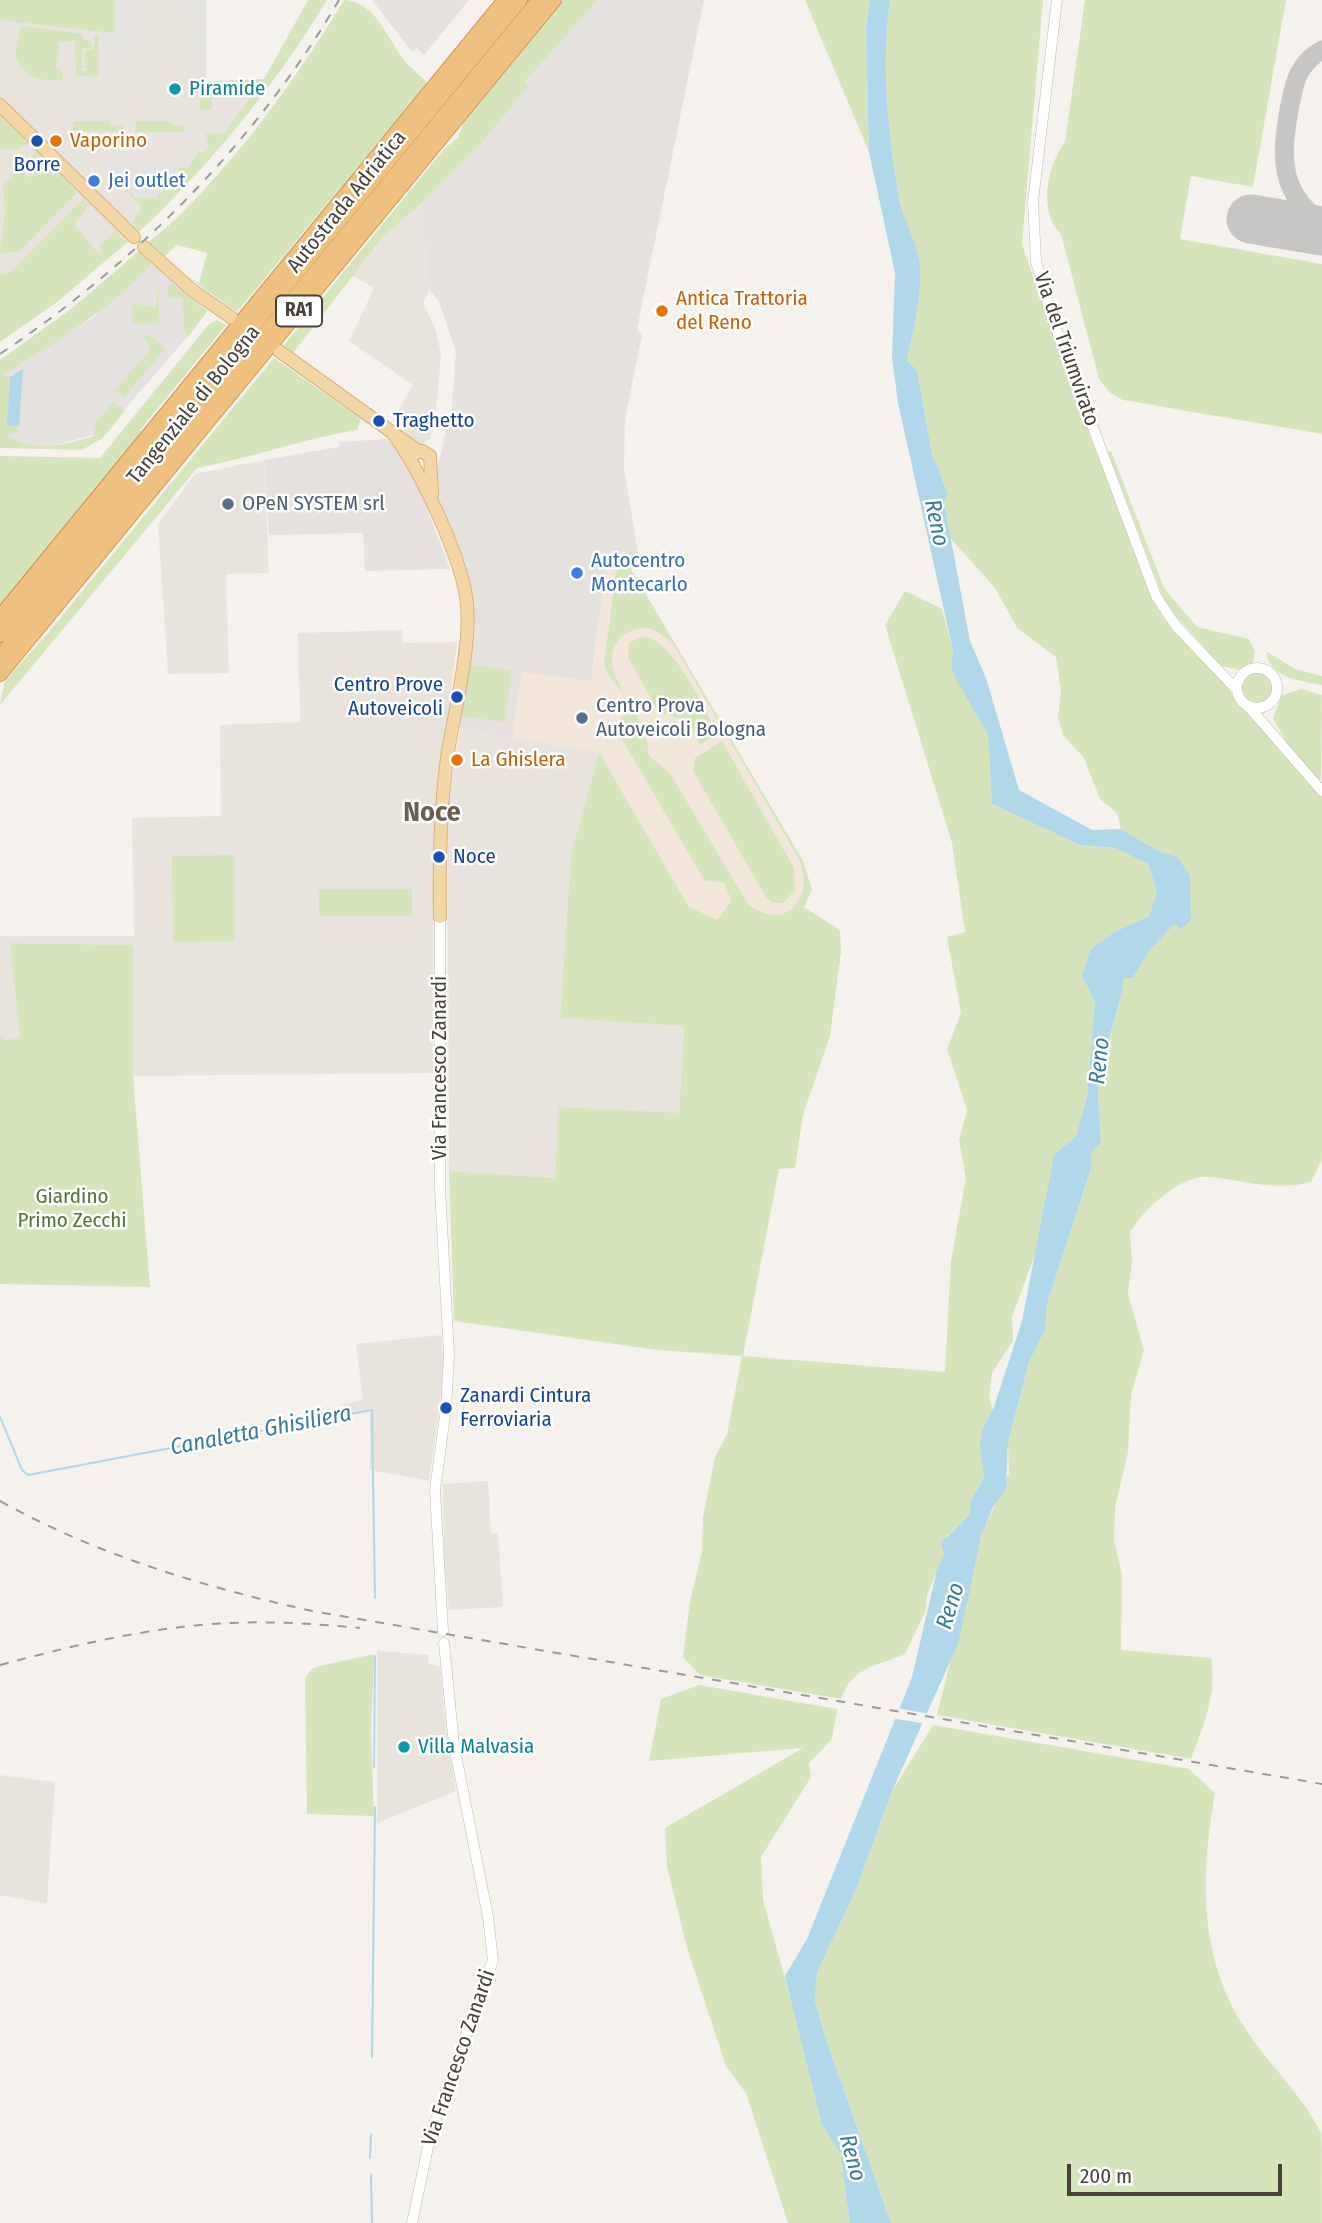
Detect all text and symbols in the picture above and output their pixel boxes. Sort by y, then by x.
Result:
place label: Piramide [189,76,265,102]
marker: Piramide [167,81,183,97]
street label: Autostrada Adriatica [282,126,412,278]
place label: Vaporino [70,128,147,154]
marker: Borre [29,133,45,149]
marker: Vaporino [48,133,64,149]
place label: Borre [14,152,60,178]
place label: Jei outlet [108,168,186,194]
marker: Jei outlet [86,173,102,189]
street label: Via del Triumvirato [1028,269,1104,429]
place label: Antica Trattoria del Reno [676,286,808,336]
road number: RA1 [276,296,322,326]
marker: Antica Trattoria del Reno [654,303,670,319]
street label: Tangenziale di Bologna [122,320,266,490]
place label: Traghetto [393,408,475,434]
marker: Traghetto [371,413,387,429]
place label: OPeN SYSTEM srl [242,491,385,517]
marker: OPeN SYSTEM srl [220,496,236,512]
water label: Reno [918,497,954,549]
place label: Autocentro Montecarlo [591,548,688,598]
marker: Autocentro Montecarlo [569,565,585,581]
place label: Centro Prove Autoveicoli [334,672,443,722]
marker: Centro Prove Autoveicoli [449,689,465,705]
place label: Centro Prova Autoveicoli Bologna [596,693,766,743]
marker: Centro Prova Autoveicoli Bologna [574,710,590,726]
place label: La Ghislera [471,747,566,773]
marker: La Ghislera [449,752,465,768]
district label: Noce [403,796,461,830]
place label: Noce [453,844,496,870]
marker: Noce [431,849,447,865]
street label: Via Francesco Zanardi [427,976,453,1160]
water label: Reno [1084,1036,1116,1086]
park label: Giardino Primo Zecchi [17,1184,127,1234]
place label: Zanardi Cintura Ferroviaria [460,1383,591,1433]
water label: Canaletta Ghisiliera [168,1400,354,1462]
marker: Zanardi Cintura Ferroviaria [438,1400,454,1416]
water label: Reno [931,1579,971,1633]
place label: Villa Malvasia [418,1734,534,1760]
marker: Villa Malvasia [396,1739,412,1755]
street label: Via Francesco Zanardi [417,1967,501,2149]
water label: Reno [833,2132,871,2184]
scale bar [1070,2150,1285,2194]
text: 200 m [1080,2163,1132,2189]

